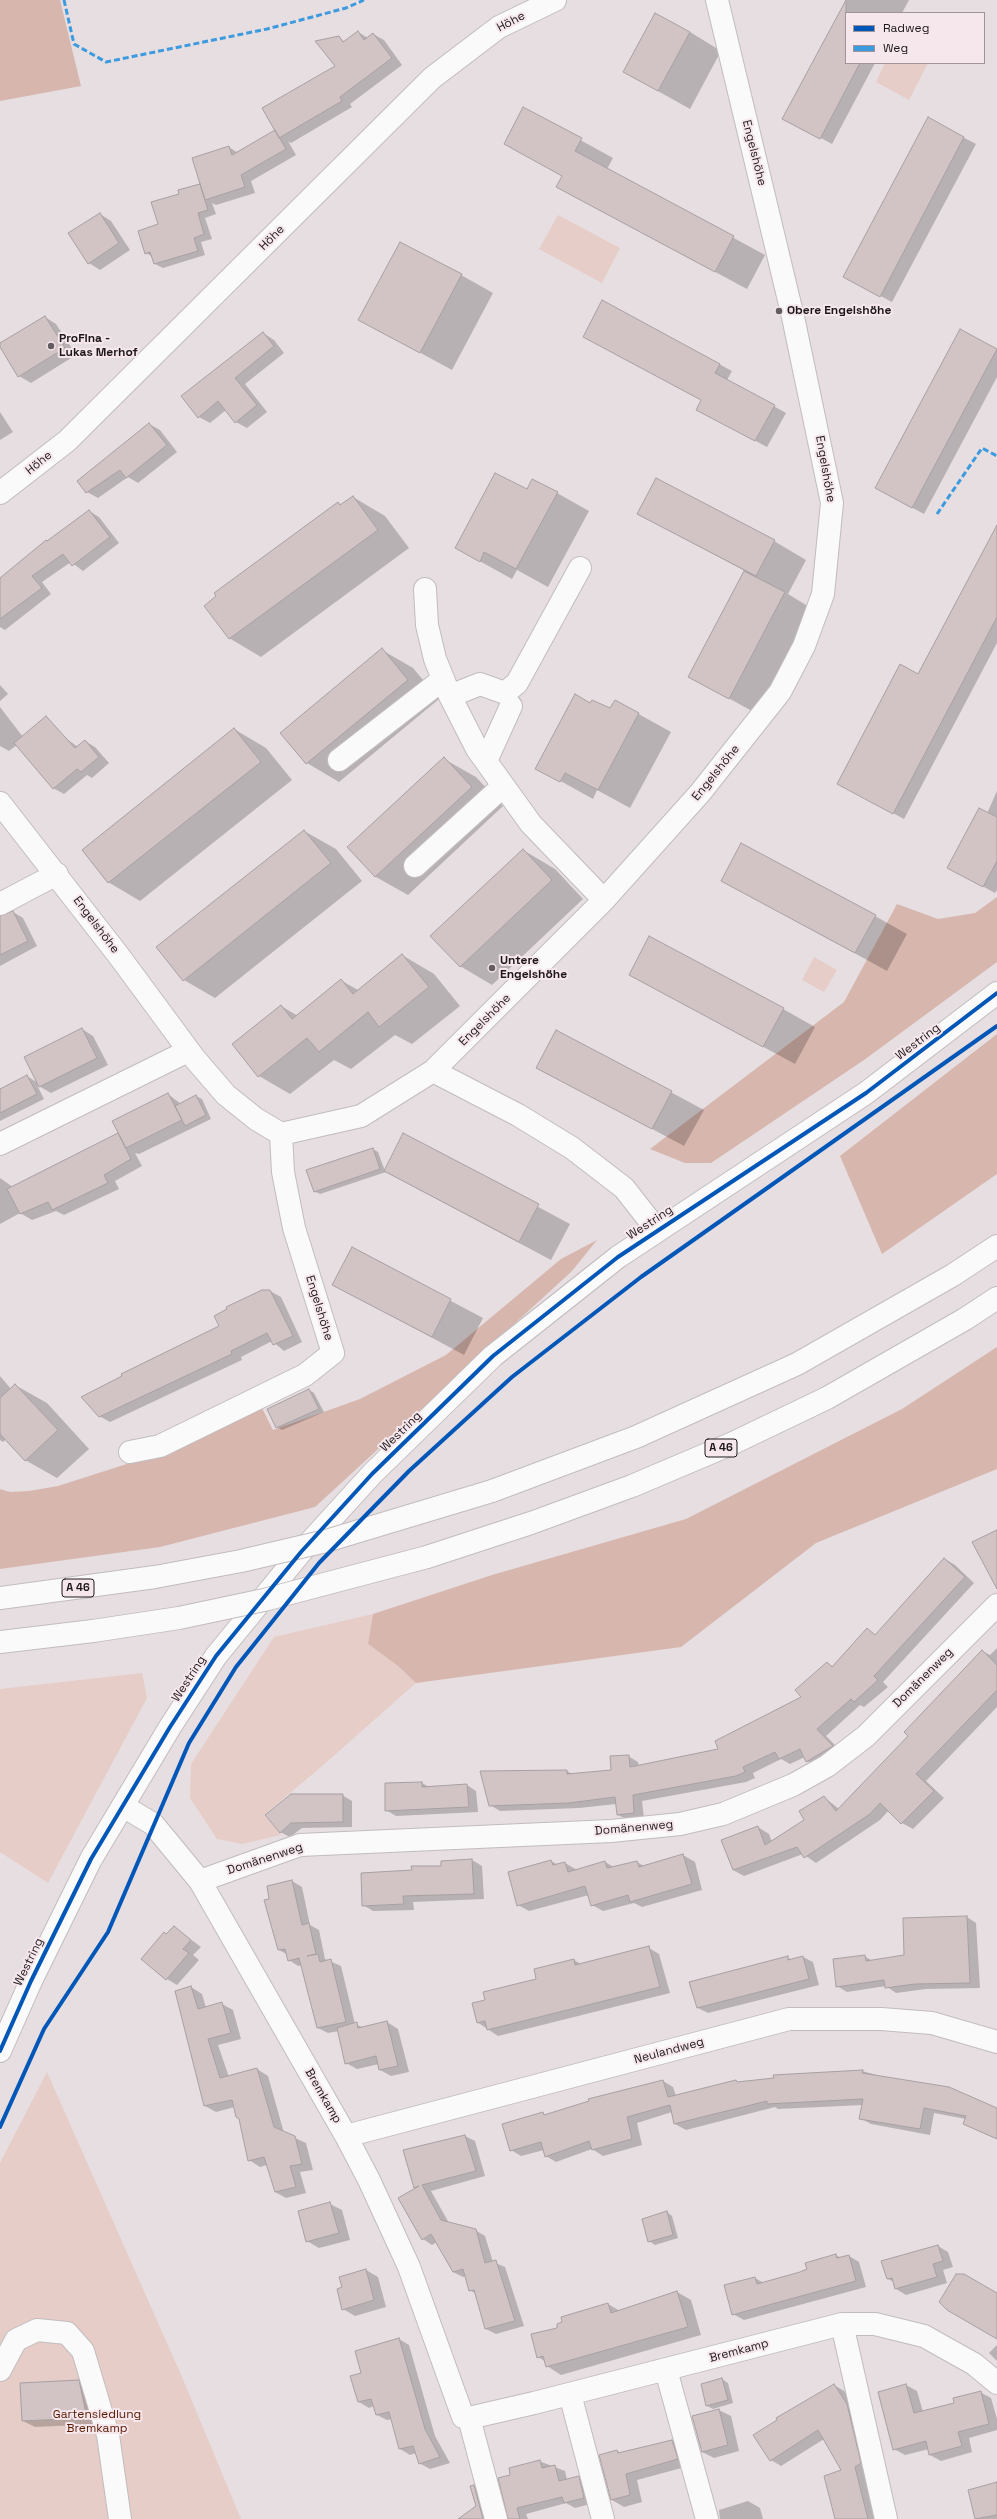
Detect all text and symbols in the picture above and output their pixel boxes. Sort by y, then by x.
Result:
street label: Höhe [494,9,528,35]
legend [845,12,985,64]
text: Radweg [883,20,929,36]
text: Weg [883,40,908,56]
street label: Engelshöhe [739,119,769,187]
street label: Höhe [256,222,288,254]
place label: Obere Engelshöhe [787,304,891,318]
marker: Obere Engelshöhe [774,306,784,316]
place label: ProFina - Lukas Merhof [59,332,138,360]
marker: ProFina - Lukas Merhof [46,341,56,351]
street label: Engelshöhe [812,435,838,503]
street label: Höhe [23,448,55,478]
street label: Engelshöhe [689,742,743,804]
street label: Engelshöhe [70,894,122,956]
place label: Untere Engelshöhe [500,954,567,982]
marker: Untere Engelshöhe [487,963,497,973]
street label: Engelshöhe [456,991,514,1049]
street label: Westring [893,1021,943,1063]
street label: Westring [624,1203,676,1243]
street label: Engelshöhe [302,1274,336,1342]
street label: Westring [377,1409,425,1455]
road number: A 46 [705,1439,737,1457]
road number: A 46 [62,1579,94,1597]
street label: Domänenweg [890,1645,956,1711]
street label: Westring [169,1653,209,1705]
street label: Domänenweg [594,1817,674,1839]
street label: Domänenweg [225,1840,305,1878]
street label: Westring [11,1936,47,1988]
street label: Neulandweg [633,2035,705,2067]
street label: Bremkamp [302,2066,344,2126]
street label: Bremkamp [708,2336,770,2366]
park label: Gartensiedlung Bremkamp [53,2408,141,2436]

